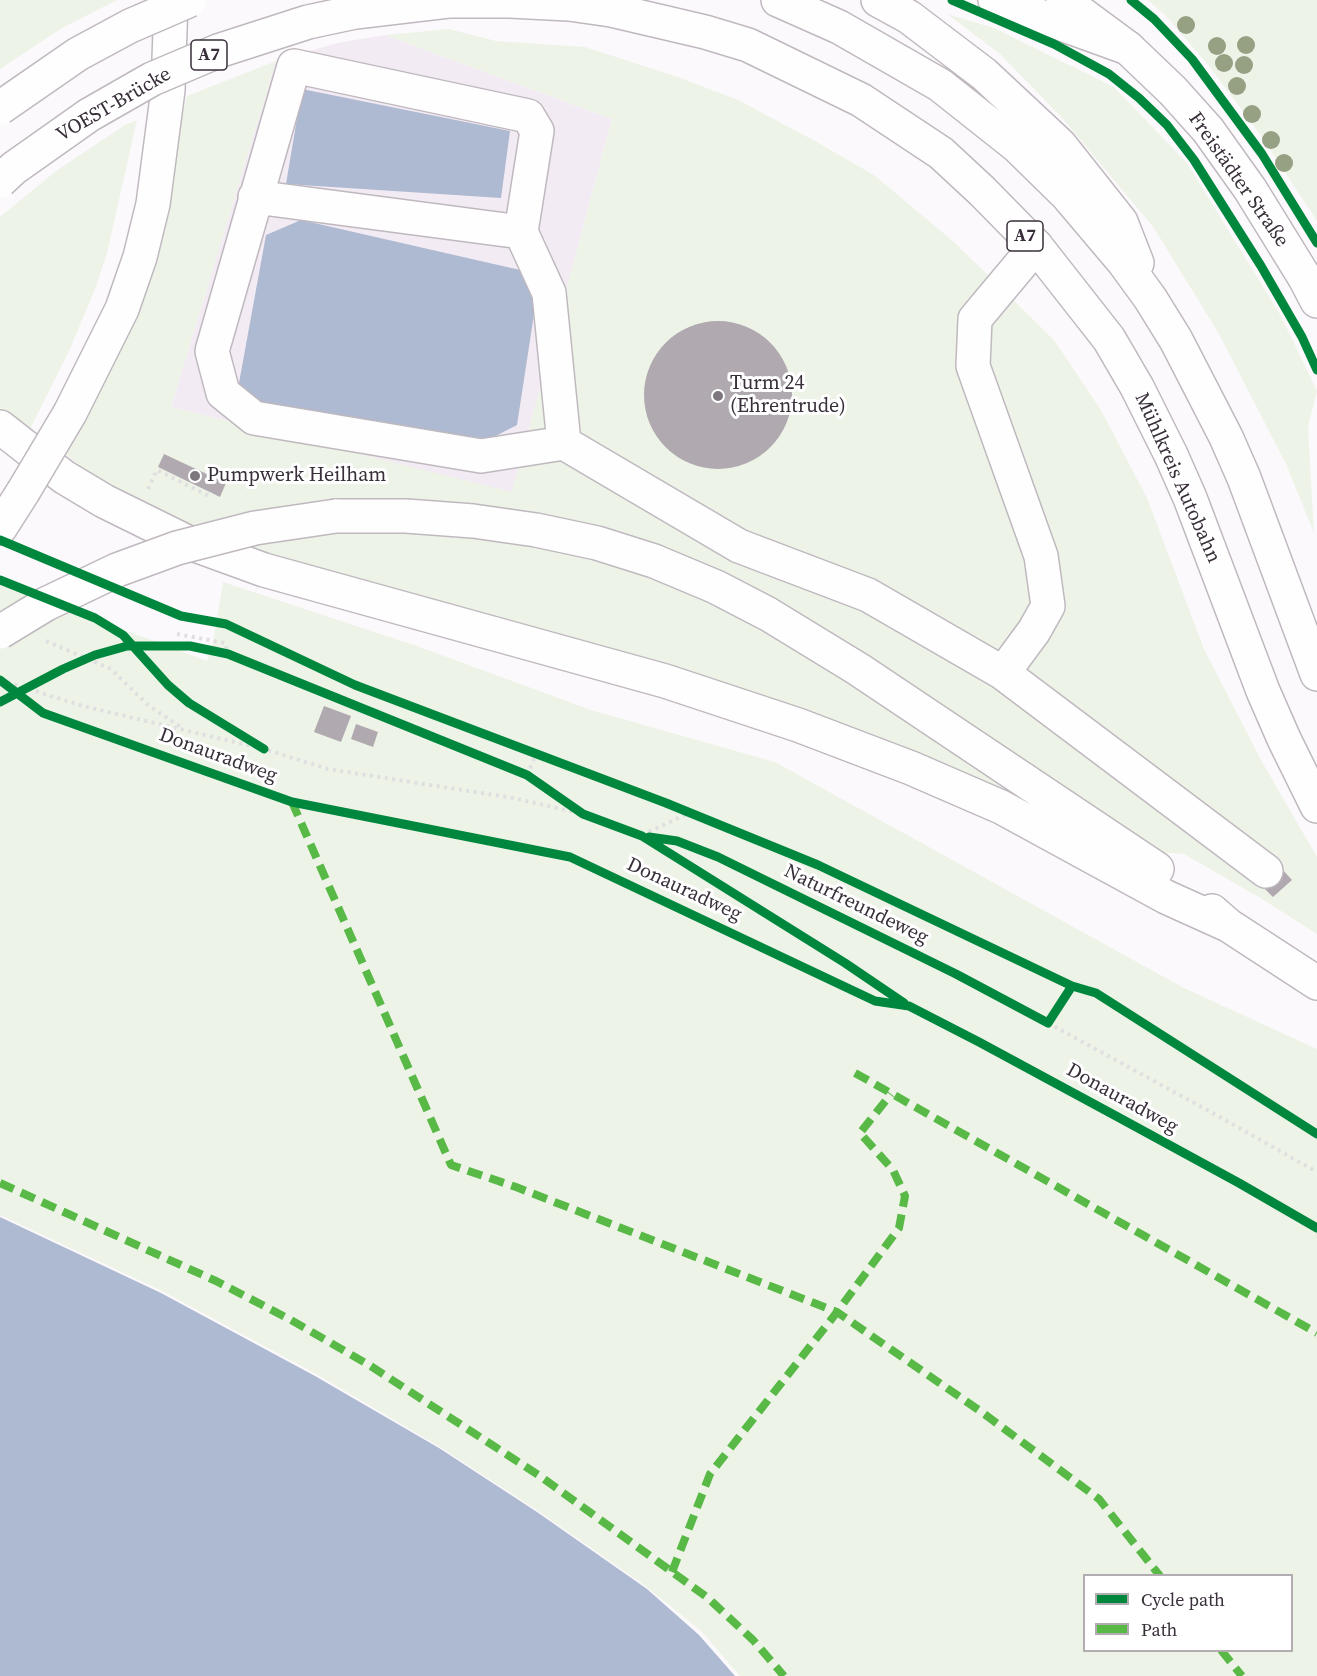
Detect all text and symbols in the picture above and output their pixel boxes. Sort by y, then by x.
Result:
road number: A7 [191,40,227,70]
street label: VOEST-Brücke [52,62,176,148]
street label: Freistädter Straße [1183,108,1293,252]
road number: A7 [1007,221,1043,251]
place label: Turm 24 (Ehrentrude) [730,372,846,419]
marker: Turm 24 (Ehrentrude) [711,389,725,403]
street label: Mühlkreis Autobahn [1129,389,1225,567]
place label: Pumpwerk Heilham [207,464,386,488]
marker: Pumpwerk Heilham [188,469,202,483]
street label: Donauradweg [156,723,280,789]
street label: Donauradweg [623,853,745,927]
street label: Naturfreundeweg [780,860,932,950]
street label: Donauradweg [1062,1058,1182,1140]
legend [1083,1574,1293,1652]
text: Cycle path [1141,1587,1225,1612]
text: Path [1141,1617,1177,1642]

